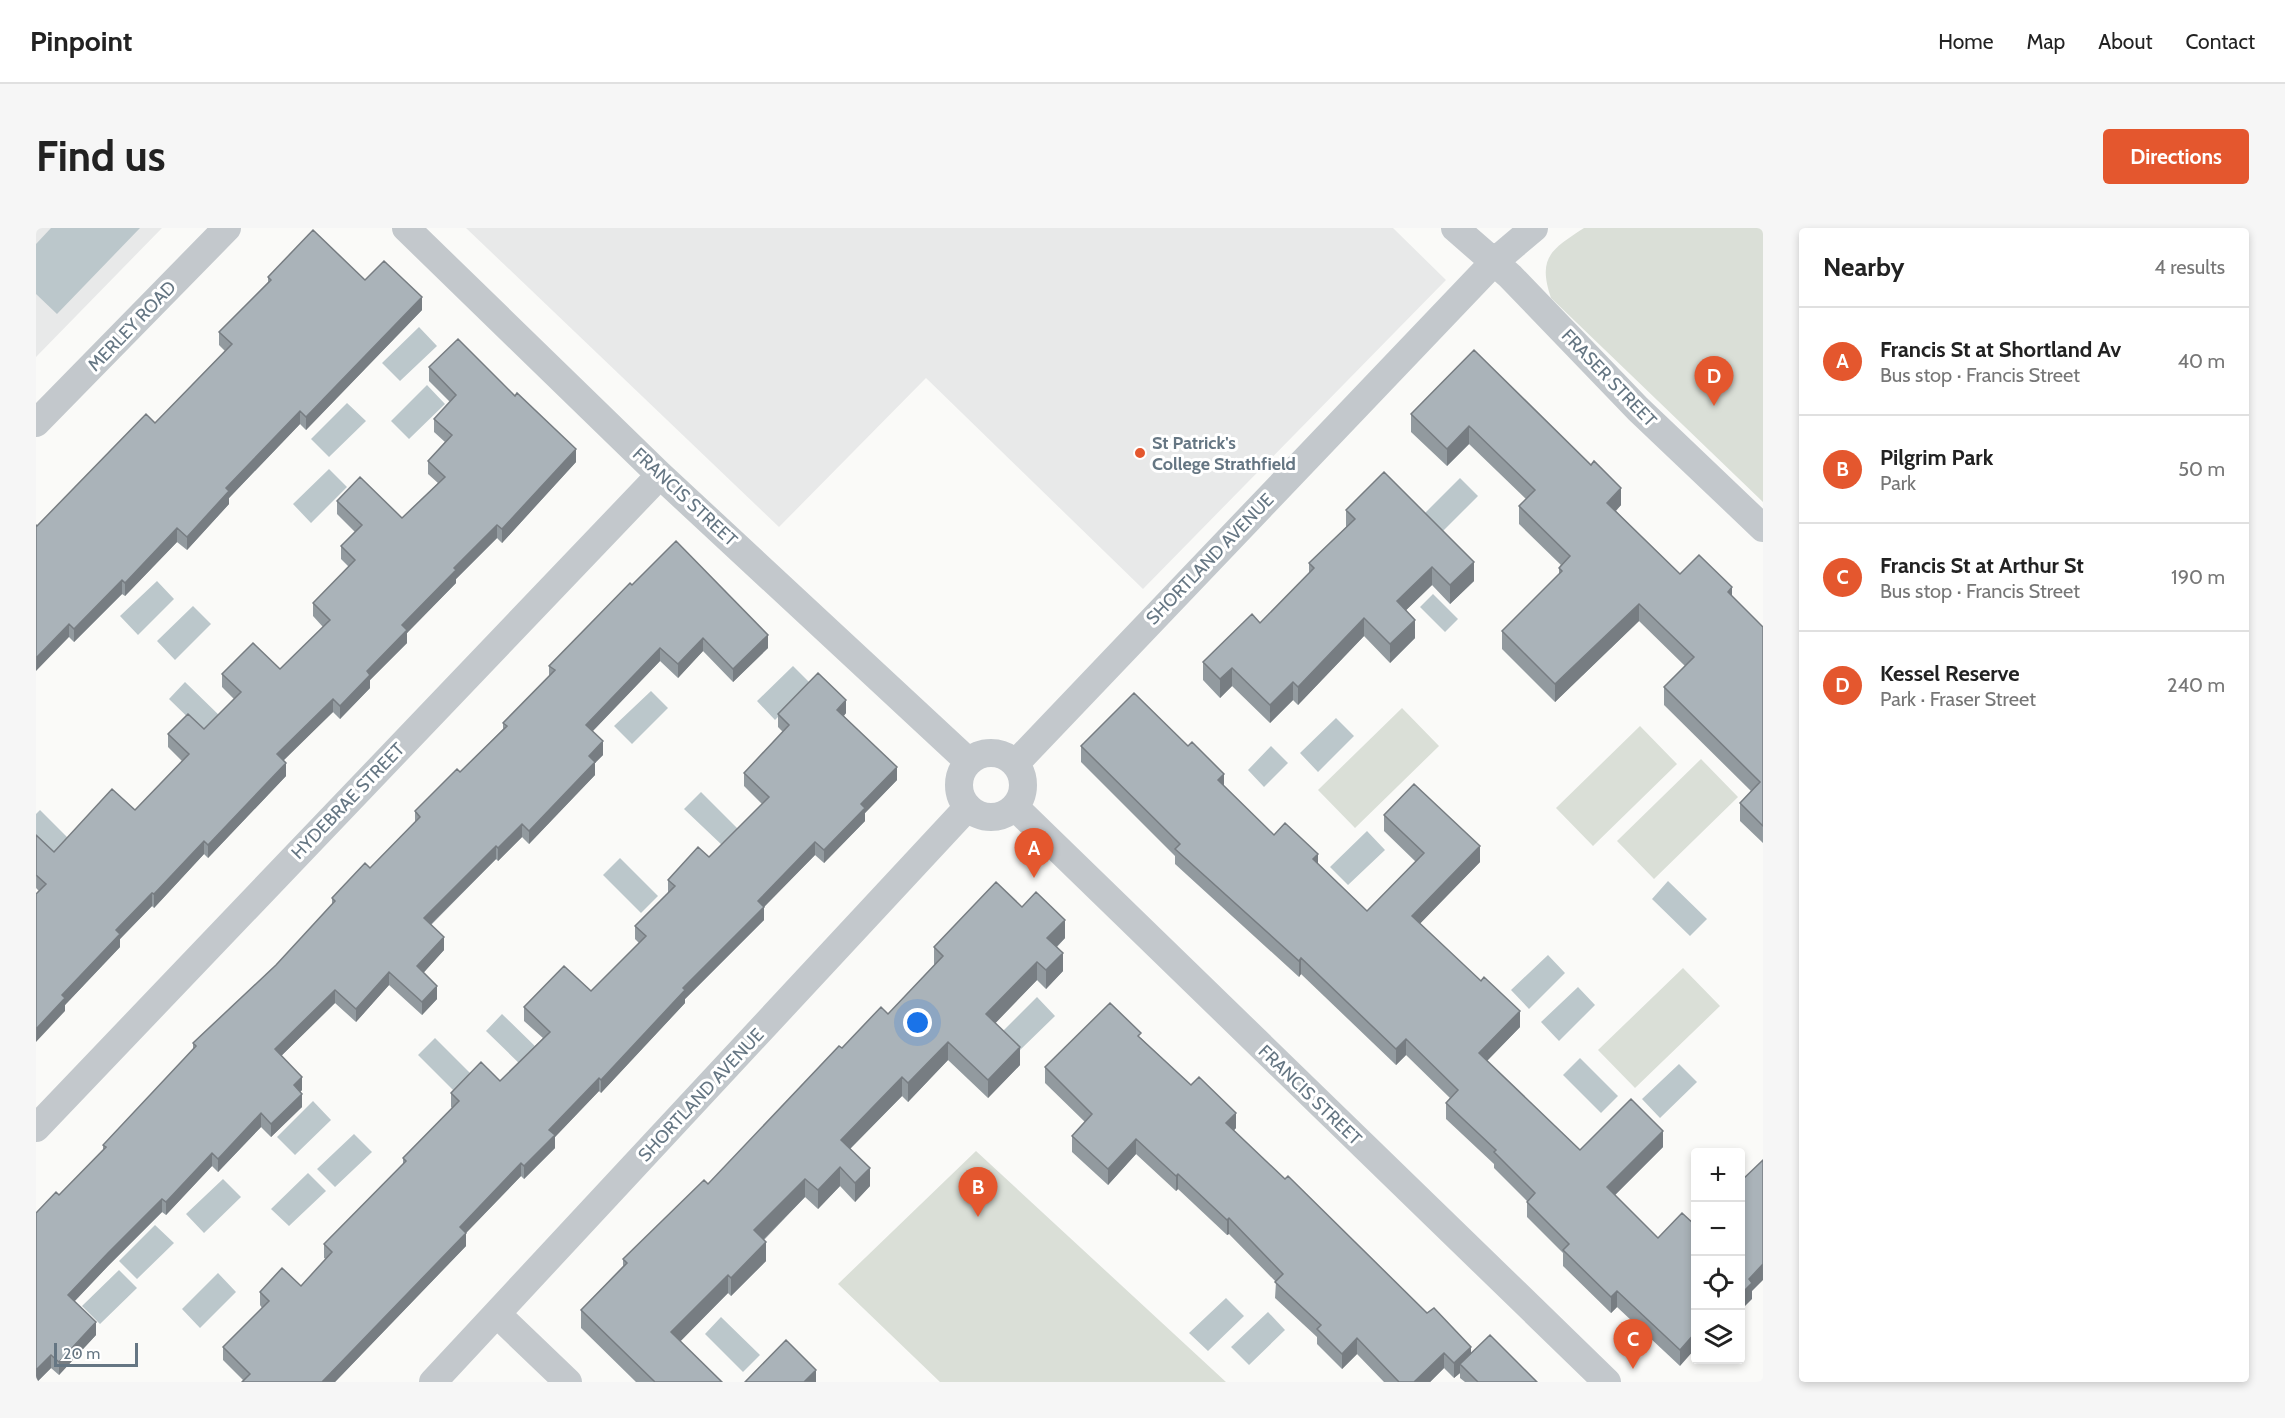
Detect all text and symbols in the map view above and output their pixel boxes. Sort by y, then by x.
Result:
text: Pinpoint [30,24,132,58]
text: Home [1938,29,1994,54]
text: Map [2027,29,2065,54]
text: About [2098,29,2152,54]
text: Contact [2185,29,2255,54]
button: Directions [2103,129,2249,184]
text: Find us [36,130,165,182]
text: Nearby [1823,251,1904,283]
text: 4 results [2154,255,2225,279]
street label: MERLEY ROAD [83,276,181,376]
street label: FRASER STREET [1557,325,1661,432]
text: Francis St at Shortland Av [1880,336,2121,363]
text: A [1836,349,1849,373]
text: 40 m [2177,349,2225,373]
pin: D [1694,356,1734,406]
text: Bus stop · Francis Street [1880,363,2080,387]
place label: St Patrick's College Strathfield [1152,432,1296,475]
street label: FRANCIS STREET [628,443,742,551]
text: Pilgrim Park [1880,444,1993,471]
marker: St Patrick's College Strathfield [1133,446,1147,460]
text: B [1836,457,1849,481]
text: 50 m [2178,457,2225,481]
text: Park [1880,471,1916,495]
street label: SHORTLAND AVENUE [1142,489,1278,629]
text: Francis St at Arthur St [1880,552,2084,579]
text: C [1836,565,1849,589]
text: 190 m [2171,565,2225,589]
text: Bus stop · Francis Street [1880,579,2080,603]
text: Kessel Reserve [1880,660,2020,687]
text: D [1835,673,1850,697]
text: 240 m [2167,673,2225,697]
text: Park · Fraser Street [1880,687,2036,711]
street label: HYDEBRAE STREET [287,738,409,864]
pin: A [1014,828,1054,878]
your location [903,1008,932,1037]
street label: SHORTLAND AVENUE [634,1024,768,1166]
street label: FRANCIS STREET [1254,1040,1366,1150]
map controls [1691,1148,1745,1364]
button: + [1691,1148,1745,1202]
pin: B [958,1168,998,1217]
button: − [1691,1202,1745,1256]
button: locate [1691,1256,1745,1310]
button: layers [1691,1310,1745,1364]
pin: C [1614,1320,1652,1369]
scale bar [54,1340,138,1368]
text: 20 m [63,1344,100,1363]

